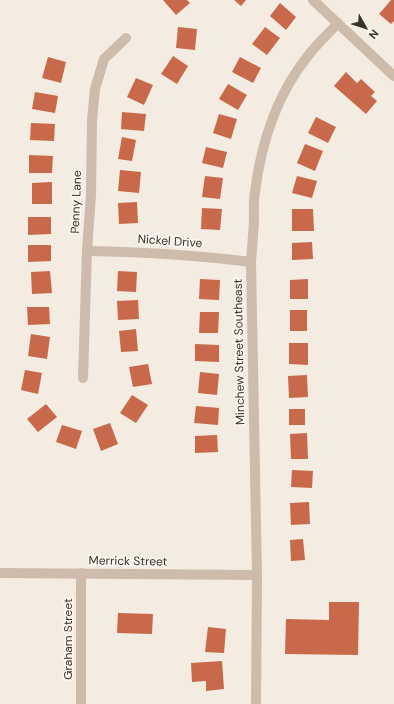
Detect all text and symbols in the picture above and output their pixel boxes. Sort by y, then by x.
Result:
north arrow [346,8,386,48]
text: N [366,27,382,42]
street label: Penny Lane [67,170,85,234]
street label: Nickel Drive [137,231,203,251]
street label: Minchew Street Southeast [230,279,248,425]
street label: Merrick Street [88,552,168,570]
street label: Graham Street [60,598,76,680]

